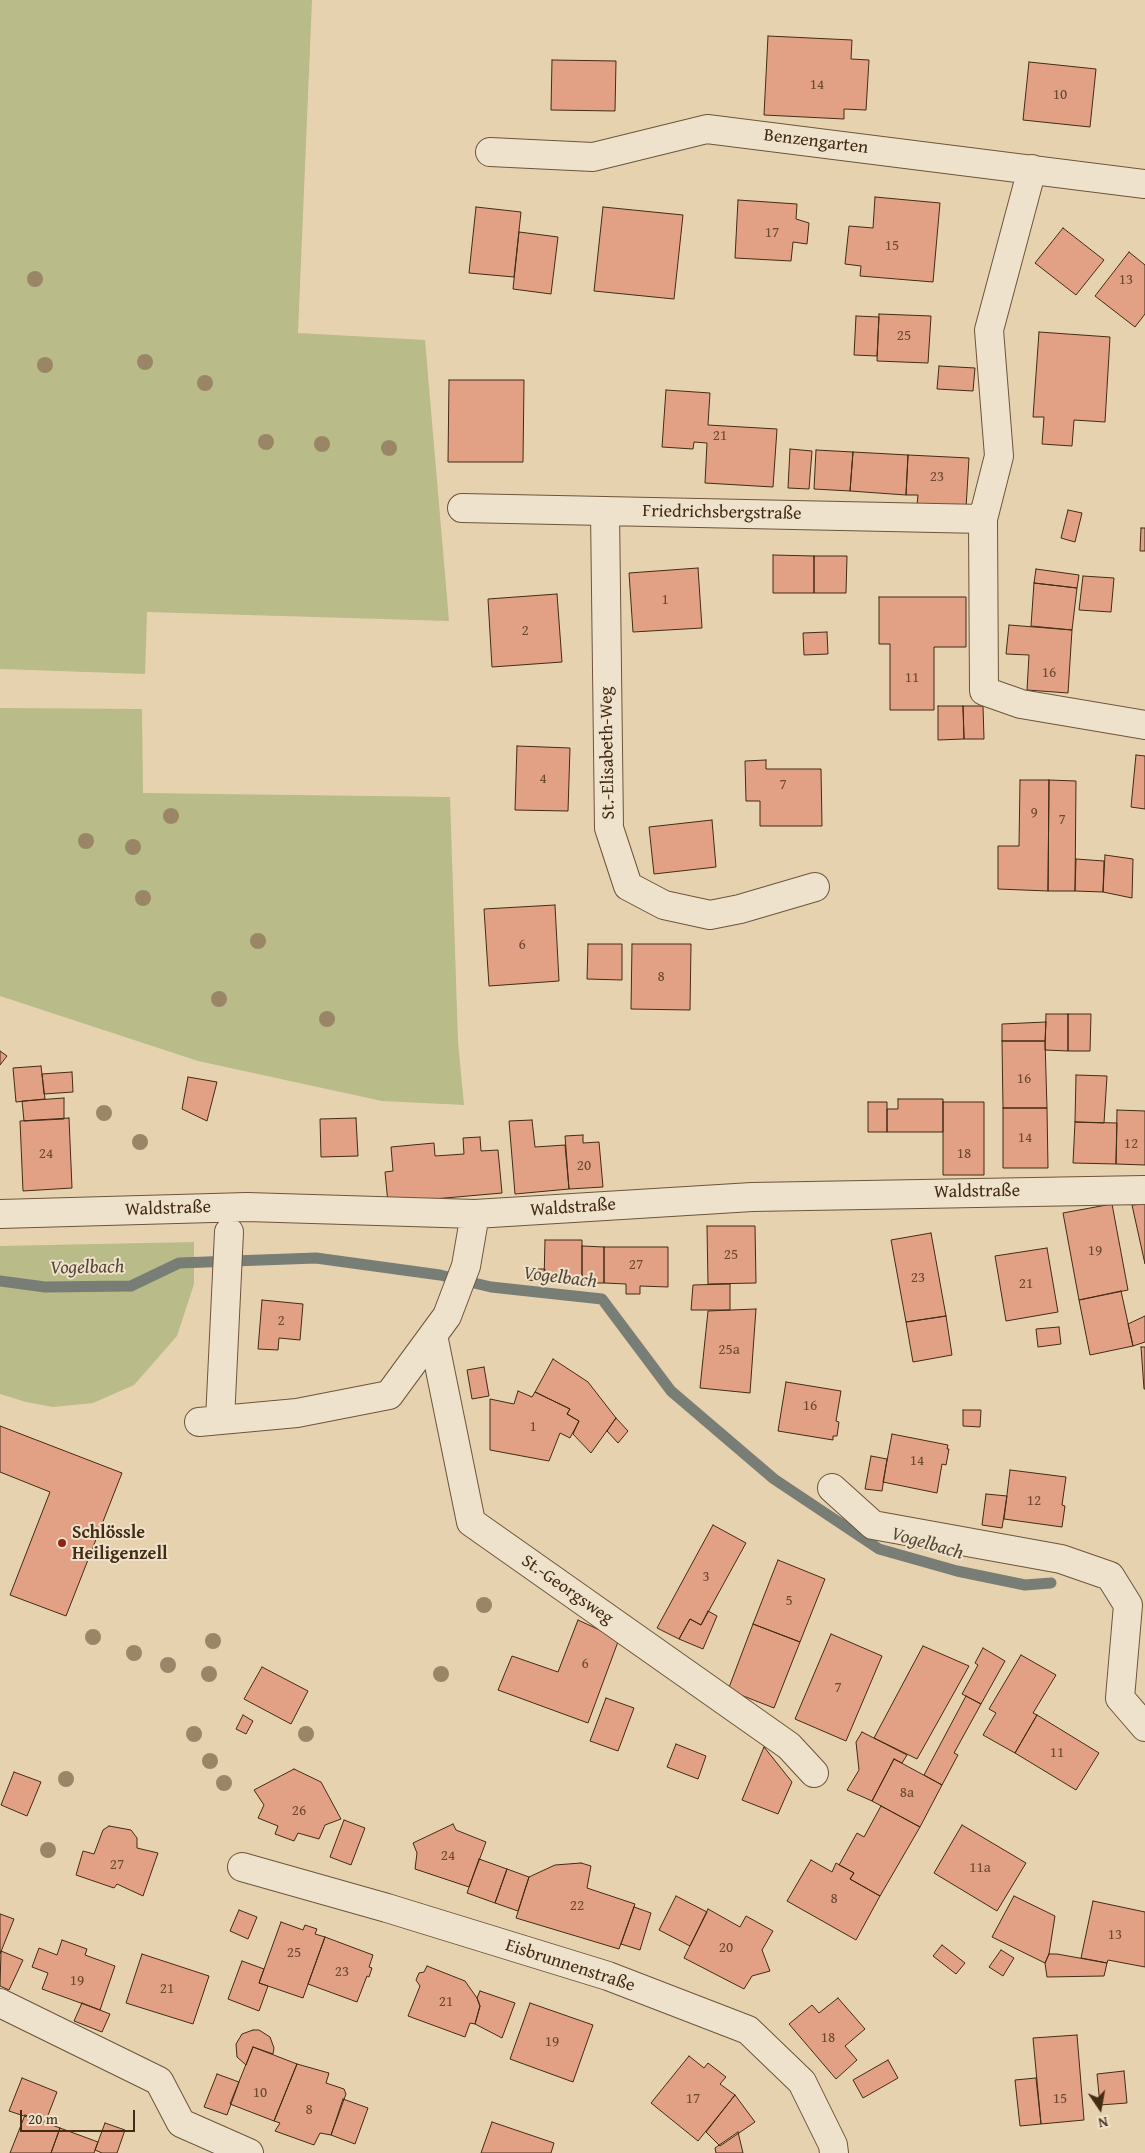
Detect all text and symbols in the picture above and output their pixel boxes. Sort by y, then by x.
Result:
house number: 14 [810,76,824,94]
house number: 10 [1053,86,1067,104]
street label: Benzengarten [763,125,869,159]
house number: 17 [765,224,779,242]
house number: 15 [885,237,899,255]
house number: 13 [1119,271,1133,289]
house number: 25 [897,327,911,345]
house number: 21 [713,427,727,445]
house number: 23 [930,468,944,486]
street label: Friedrichsbergstraße [642,501,802,525]
house number: 1 [661,591,669,609]
house number: 2 [521,622,529,640]
house number: 16 [1042,664,1056,682]
house number: 11 [905,669,919,687]
street label: St.-Elisabeth-Weg [596,686,620,820]
house number: 4 [539,770,547,788]
house number: 7 [779,776,787,794]
house number: 9 [1030,804,1038,822]
house number: 7 [1058,811,1066,829]
house number: 6 [518,936,526,954]
house number: 8 [657,968,665,986]
house number: 16 [1017,1070,1031,1088]
house number: 14 [1018,1129,1032,1147]
house number: 12 [1124,1135,1138,1153]
house number: 24 [39,1145,53,1163]
house number: 18 [957,1145,971,1163]
house number: 20 [577,1157,591,1175]
street label: Waldstraße [934,1180,1020,1204]
street label: Waldstraße [529,1194,617,1222]
street label: Waldstraße [125,1197,211,1221]
house number: 19 [1088,1242,1102,1260]
house number: 25 [724,1246,738,1264]
water label: Vogelbach [50,1256,124,1280]
house number: 27 [629,1256,643,1274]
water label: Vogelbach [522,1262,598,1294]
house number: 23 [911,1269,925,1287]
house number: 21 [1019,1275,1033,1293]
house number: 2 [277,1312,285,1330]
house number: 25a [718,1341,740,1359]
house number: 16 [803,1397,817,1415]
house number: 1 [529,1418,537,1436]
house number: 14 [910,1452,924,1470]
house number: 12 [1027,1492,1041,1510]
place label: Schlössle Heiligenzell [72,1522,168,1565]
water label: Vogelbach [888,1523,966,1565]
marker: Schlössle Heiligenzell [56,1537,68,1549]
street label: St.-Georgsweg [517,1550,617,1630]
house number: 3 [702,1568,710,1586]
house number: 5 [785,1592,793,1610]
house number: 6 [581,1655,589,1673]
house number: 7 [834,1679,842,1697]
house number: 11 [1050,1744,1064,1762]
house number: 8a [900,1784,914,1802]
house number: 26 [292,1802,306,1820]
house number: 24 [441,1847,455,1865]
house number: 27 [110,1856,124,1874]
house number: 11a [969,1859,991,1877]
house number: 8 [830,1890,838,1908]
house number: 22 [570,1897,584,1915]
house number: 13 [1108,1926,1122,1944]
street label: Eisbrunnenstraße [503,1935,637,1997]
house number: 20 [719,1939,733,1957]
house number: 25 [287,1944,301,1962]
house number: 23 [335,1963,349,1981]
house number: 19 [70,1972,84,1990]
house number: 21 [160,1980,174,1998]
house number: 21 [439,1993,453,2011]
house number: 18 [821,2029,835,2047]
house number: 19 [545,2033,559,2051]
north arrow [1075,2083,1125,2133]
house number: 10 [253,2084,267,2102]
house number: 17 [686,2090,700,2108]
house number: 15 [1053,2090,1067,2108]
scale bar [22,2100,138,2132]
house number: 8 [305,2101,313,2119]
text: 20 m [28,2108,58,2129]
text: N [1096,2112,1110,2133]

